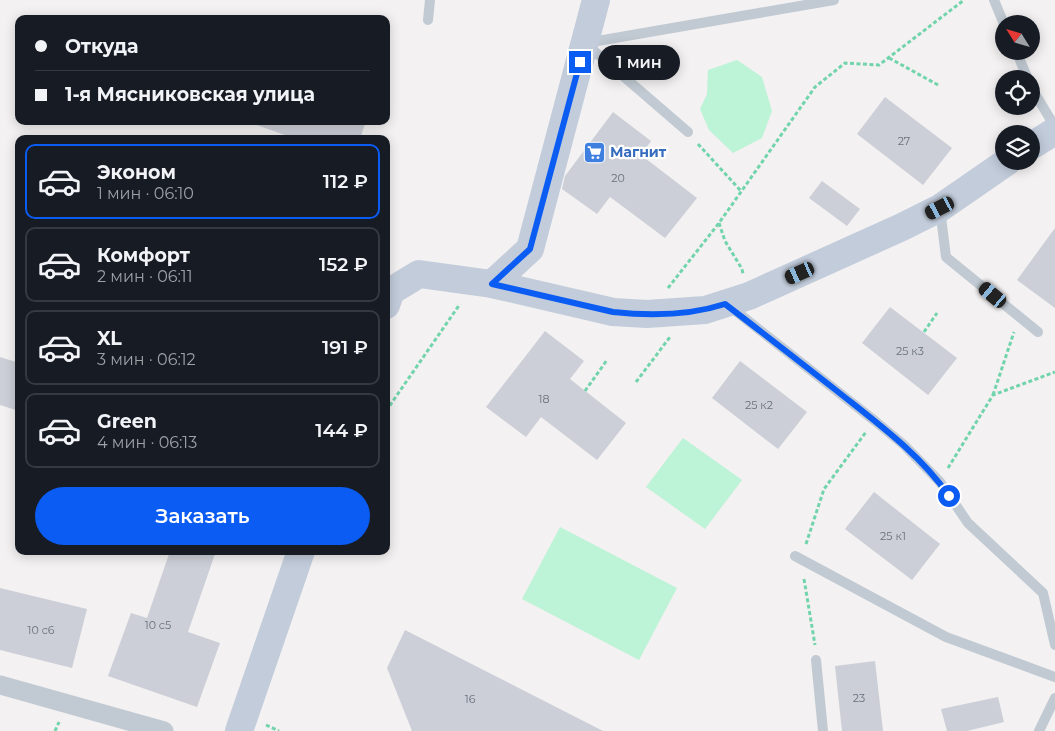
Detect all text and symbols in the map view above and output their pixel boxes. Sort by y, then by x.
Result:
north arrow [995,15,1040,60]
map controls [995,15,1040,170]
text: Откуда [65,35,139,58]
callout: 1 мин [598,44,680,80]
route end [569,51,591,73]
text: 1 мин [616,53,662,72]
button: locate [995,70,1040,115]
text: 1-я Мясниковская улица [65,83,315,106]
button: layers [995,125,1040,170]
house number: 27 [898,134,910,148]
supermarket icon: Магнит [582,140,606,164]
place label: Магнит [610,143,667,161]
icon: car [37,159,82,204]
text: Эконом [97,161,176,184]
text: 112 ₽ [323,170,368,193]
house number: 20 [611,171,625,185]
text: 1 мин · 06:10 [97,184,194,203]
car [923,195,956,221]
icon: car [37,242,82,287]
text: Комфорт [97,244,190,267]
text: 152 ₽ [319,253,368,276]
car [783,260,816,286]
text: 2 мин · 06:11 [97,267,192,286]
car [976,280,1009,310]
icon: car [37,325,82,370]
text: XL [97,327,122,350]
text: 191 ₽ [322,336,368,359]
house number: 25 к3 [896,344,924,358]
text: 3 мин · 06:12 [97,350,196,369]
house number: 18 [539,392,550,406]
house number: 25 к2 [745,398,773,412]
icon: car [37,408,82,453]
text: Green [97,410,157,433]
text: 144 ₽ [315,419,368,442]
text: 4 мин · 06:13 [97,433,197,452]
route start [938,485,960,507]
button: Заказать [35,487,370,545]
house number: 25 к1 [880,529,906,543]
house number: 10 с5 [145,618,171,632]
house number: 10 с6 [28,623,55,637]
house number: 23 [853,691,865,705]
house number: 16 [465,692,476,706]

